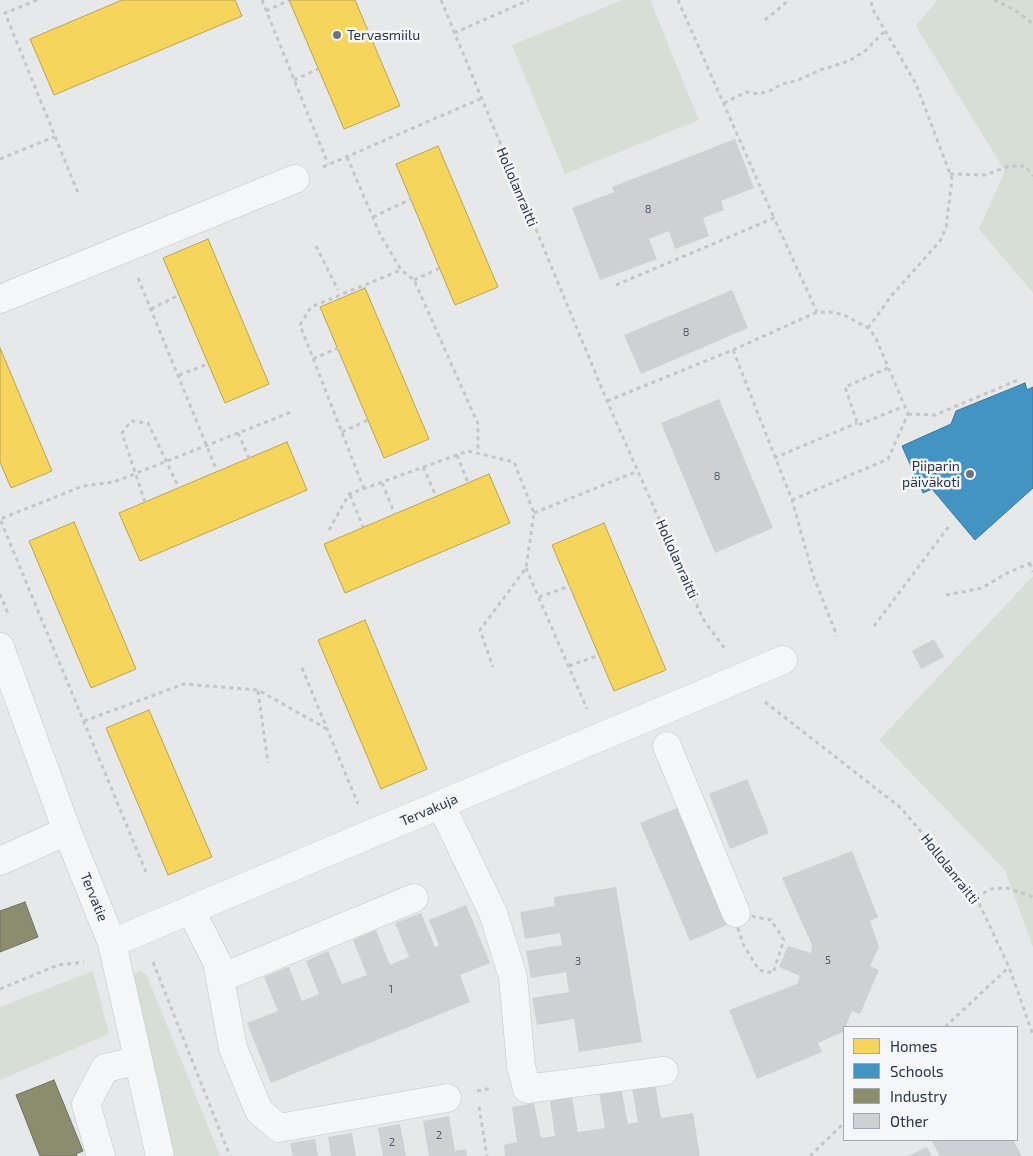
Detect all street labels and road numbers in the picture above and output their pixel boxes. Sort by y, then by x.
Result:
street label: Hollolanraitti [493,145,541,229]
street label: Hollolanraitti [652,517,702,601]
street label: Tervakuja [398,790,460,830]
street label: Hollolanraitti [917,831,983,907]
street label: Tervatie [77,870,111,924]

